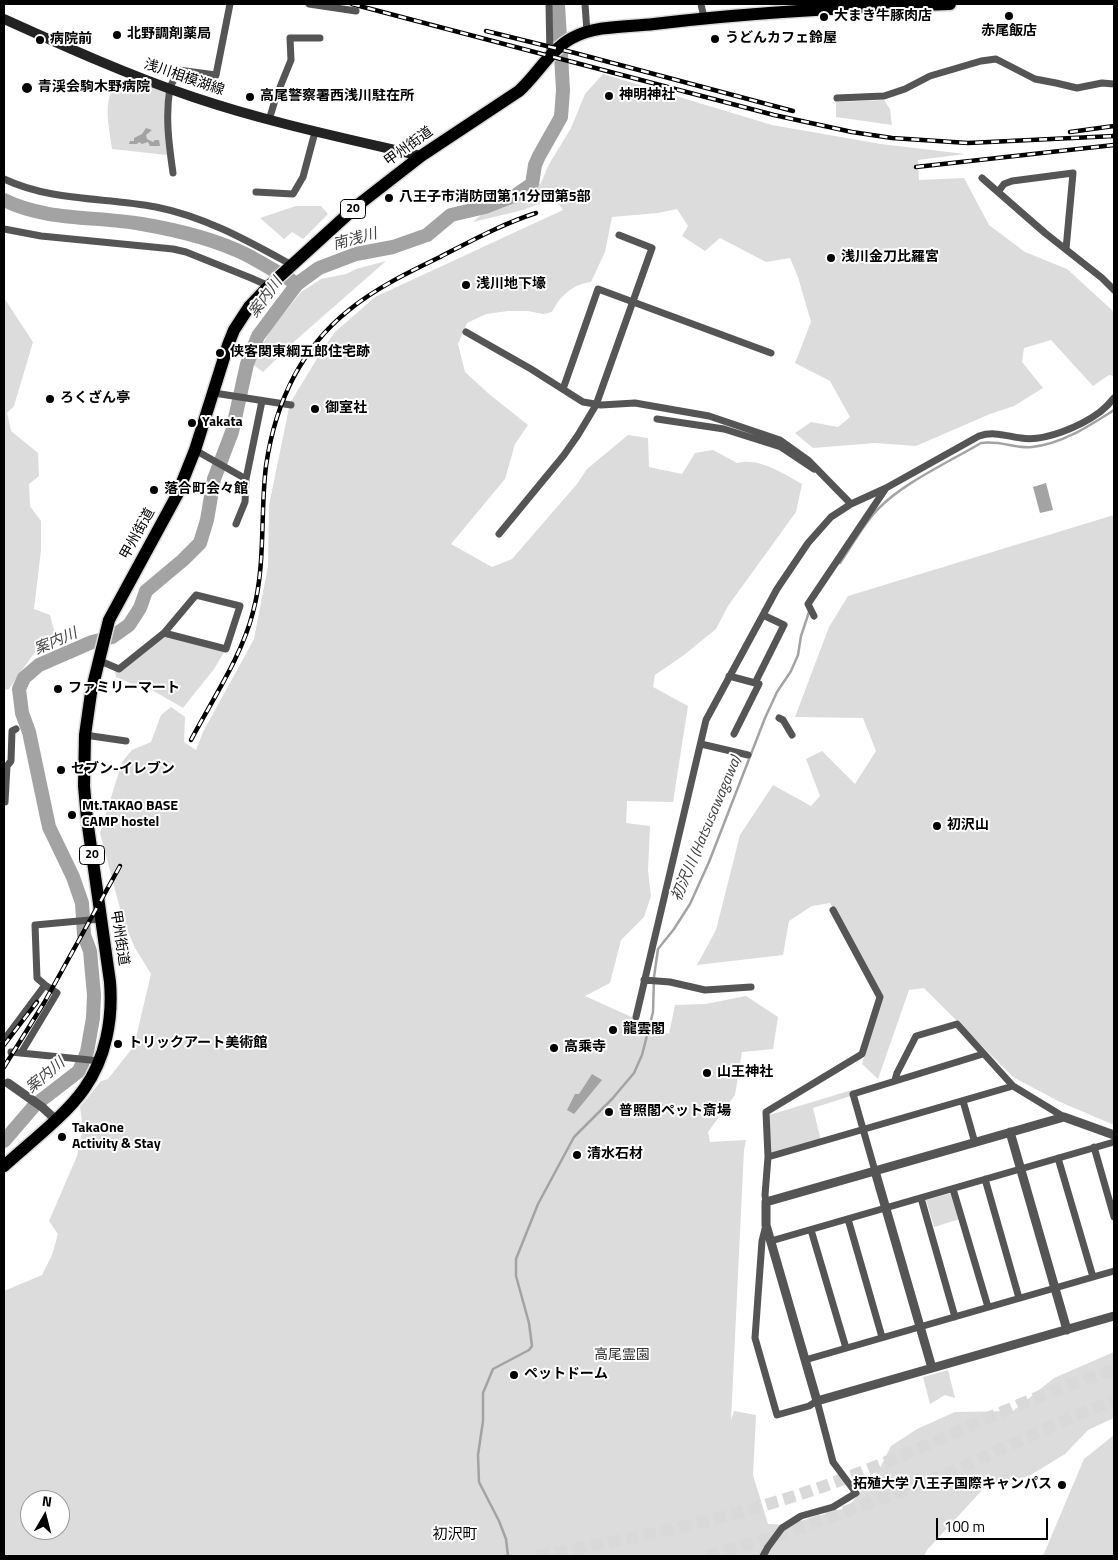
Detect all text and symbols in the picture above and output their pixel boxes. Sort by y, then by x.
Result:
place label: 大まき牛豚肉店 [834,9,932,25]
marker: 赤尾飯店 [1003,10,1015,22]
marker: 大まき牛豚肉店 [818,11,830,23]
place label: 赤尾飯店 [981,24,1037,40]
place label: 北野調剤薬局 [127,27,211,43]
marker: 北野調剤薬局 [111,29,123,41]
place label: うどんカフェ鈴屋 [725,31,837,47]
place label: 病院前 [50,32,92,48]
marker: うどんカフェ鈴屋 [709,33,721,45]
marker: 病院前 [34,34,46,46]
street label: 浅川相模湖線 [142,56,226,100]
place label: 青渓会駒木野病院 [38,80,150,96]
marker: 青渓会駒木野病院 [20,81,34,95]
place label: 神明神社 [619,88,675,104]
place label: 高尾警察署西浅川駐在所 [260,89,414,105]
marker: 神明神社 [603,90,615,102]
marker: 高尾警察署西浅川駐在所 [244,91,256,103]
street label: 甲州街道 [381,124,437,170]
place label: 八王子市消防団第11分団第5部 [399,190,591,206]
marker: 八王子市消防団第11分団第5部 [383,192,395,204]
road number: 20 [340,200,366,218]
water label: 南浅川 [331,225,379,255]
place label: 浅川金刀比羅宮 [841,250,939,266]
marker: 浅川金刀比羅宮 [825,252,837,264]
water label: 案内川 [245,275,287,321]
place label: 浅川地下壕 [476,277,546,293]
marker: 浅川地下壕 [460,279,472,291]
place label: 侠客関東綱五郎住宅跡 [230,345,370,361]
marker: 侠客関東綱五郎住宅跡 [214,347,226,359]
place label: ろくざん亭 [60,391,130,407]
marker: ろくざん亭 [44,393,56,405]
place label: 御室社 [325,401,367,417]
marker: 御室社 [309,403,321,415]
place label: Yakata [202,415,243,431]
marker: Yakata [186,417,198,429]
place label: 落合町会々館 [164,482,248,498]
marker: 落合町会々館 [148,484,160,496]
street label: 甲州街道 [117,505,159,563]
water label: 案内川 [32,625,80,659]
place label: ファミリーマート [68,681,180,697]
marker: ファミリーマート [52,683,64,695]
water label: 初沢川 (Hatsusawagawa) [668,754,746,904]
place label: セブン-イレブン [71,762,175,778]
marker: セブン-イレブン [55,764,67,776]
place label: Mt.TAKAO BASE CAMP hostel [82,799,178,832]
marker: Mt.TAKAO BASE CAMP hostel [66,809,78,821]
place label: 初沢山 [947,818,989,834]
marker: 初沢山 [931,820,943,832]
road number: 20 [80,846,104,864]
street label: 甲州街道 [106,909,132,967]
place label: 龍雲閣 [623,1022,665,1038]
marker: 龍雲閣 [607,1024,619,1036]
place label: トリックアート美術館 [128,1036,267,1052]
marker: トリックアート美術館 [112,1038,124,1050]
place label: 高乘寺 [564,1040,606,1056]
marker: 高乘寺 [548,1042,560,1054]
water label: 案内川 [23,1055,69,1097]
place label: 山王神社 [717,1065,773,1081]
marker: 山王神社 [701,1067,713,1079]
place label: 普照閣ペット斎場 [619,1104,731,1120]
marker: 普照閣ペット斎場 [603,1106,615,1118]
place label: TakaOne Activity & Stay [72,1121,161,1154]
marker: TakaOne Activity & Stay [56,1131,68,1143]
place label: 清水石材 [587,1147,643,1163]
marker: 清水石材 [571,1149,583,1161]
park label: 高尾霊園 [594,1348,650,1364]
place label: ペットドーム [524,1367,608,1383]
marker: ペットドーム [508,1369,520,1381]
place label: 拓殖大学 八王子国際キャンパス [853,1477,1052,1493]
marker: 拓殖大学 八王子国際キャンパス [1056,1479,1068,1491]
north arrow [20,1490,70,1540]
text: N [41,1490,53,1512]
scale bar [938,1508,1050,1540]
text: 100 m [944,1515,985,1538]
district label: 初沢町 [433,1526,477,1544]

